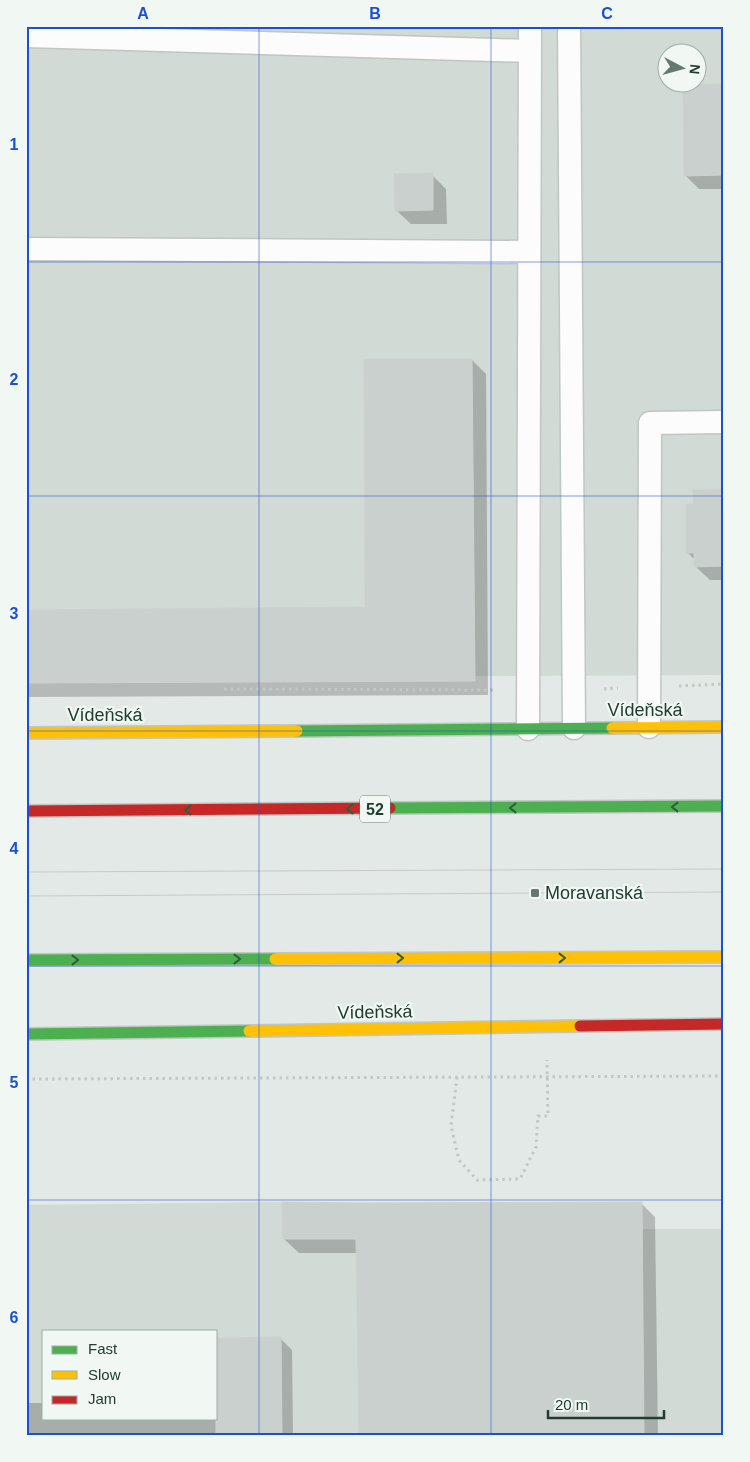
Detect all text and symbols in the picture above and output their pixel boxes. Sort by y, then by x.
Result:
text: A [137,5,149,22]
text: B [369,5,381,22]
text: C [601,5,613,22]
north arrow [658,42,708,92]
text: N [686,63,703,75]
text: 1 [10,136,19,153]
text: 2 [10,371,19,388]
text: 3 [10,605,19,622]
street label: Vídeňská [607,700,684,720]
street label: Vídeňská [67,705,144,725]
road number: 52 [360,796,390,822]
one-way arrow [671,802,678,812]
one-way arrow [508,803,516,813]
one-way arrow [346,804,354,814]
one-way arrow [183,805,191,815]
text: 4 [10,840,19,857]
place label: Moravanská [545,883,644,903]
marker: Moravanská [529,887,541,899]
one-way arrow [396,953,404,963]
one-way arrow [559,953,567,963]
one-way arrow [71,954,79,965]
one-way arrow [234,954,242,964]
street label: Vídeňská [337,1001,414,1023]
text: 5 [10,1074,19,1091]
text: 6 [10,1309,19,1326]
legend [42,1330,218,1420]
text: Fast [88,1340,118,1357]
text: Slow [88,1366,121,1383]
scale bar [548,1387,664,1419]
text: Jam [88,1390,116,1407]
text: 20 m [555,1396,588,1413]

